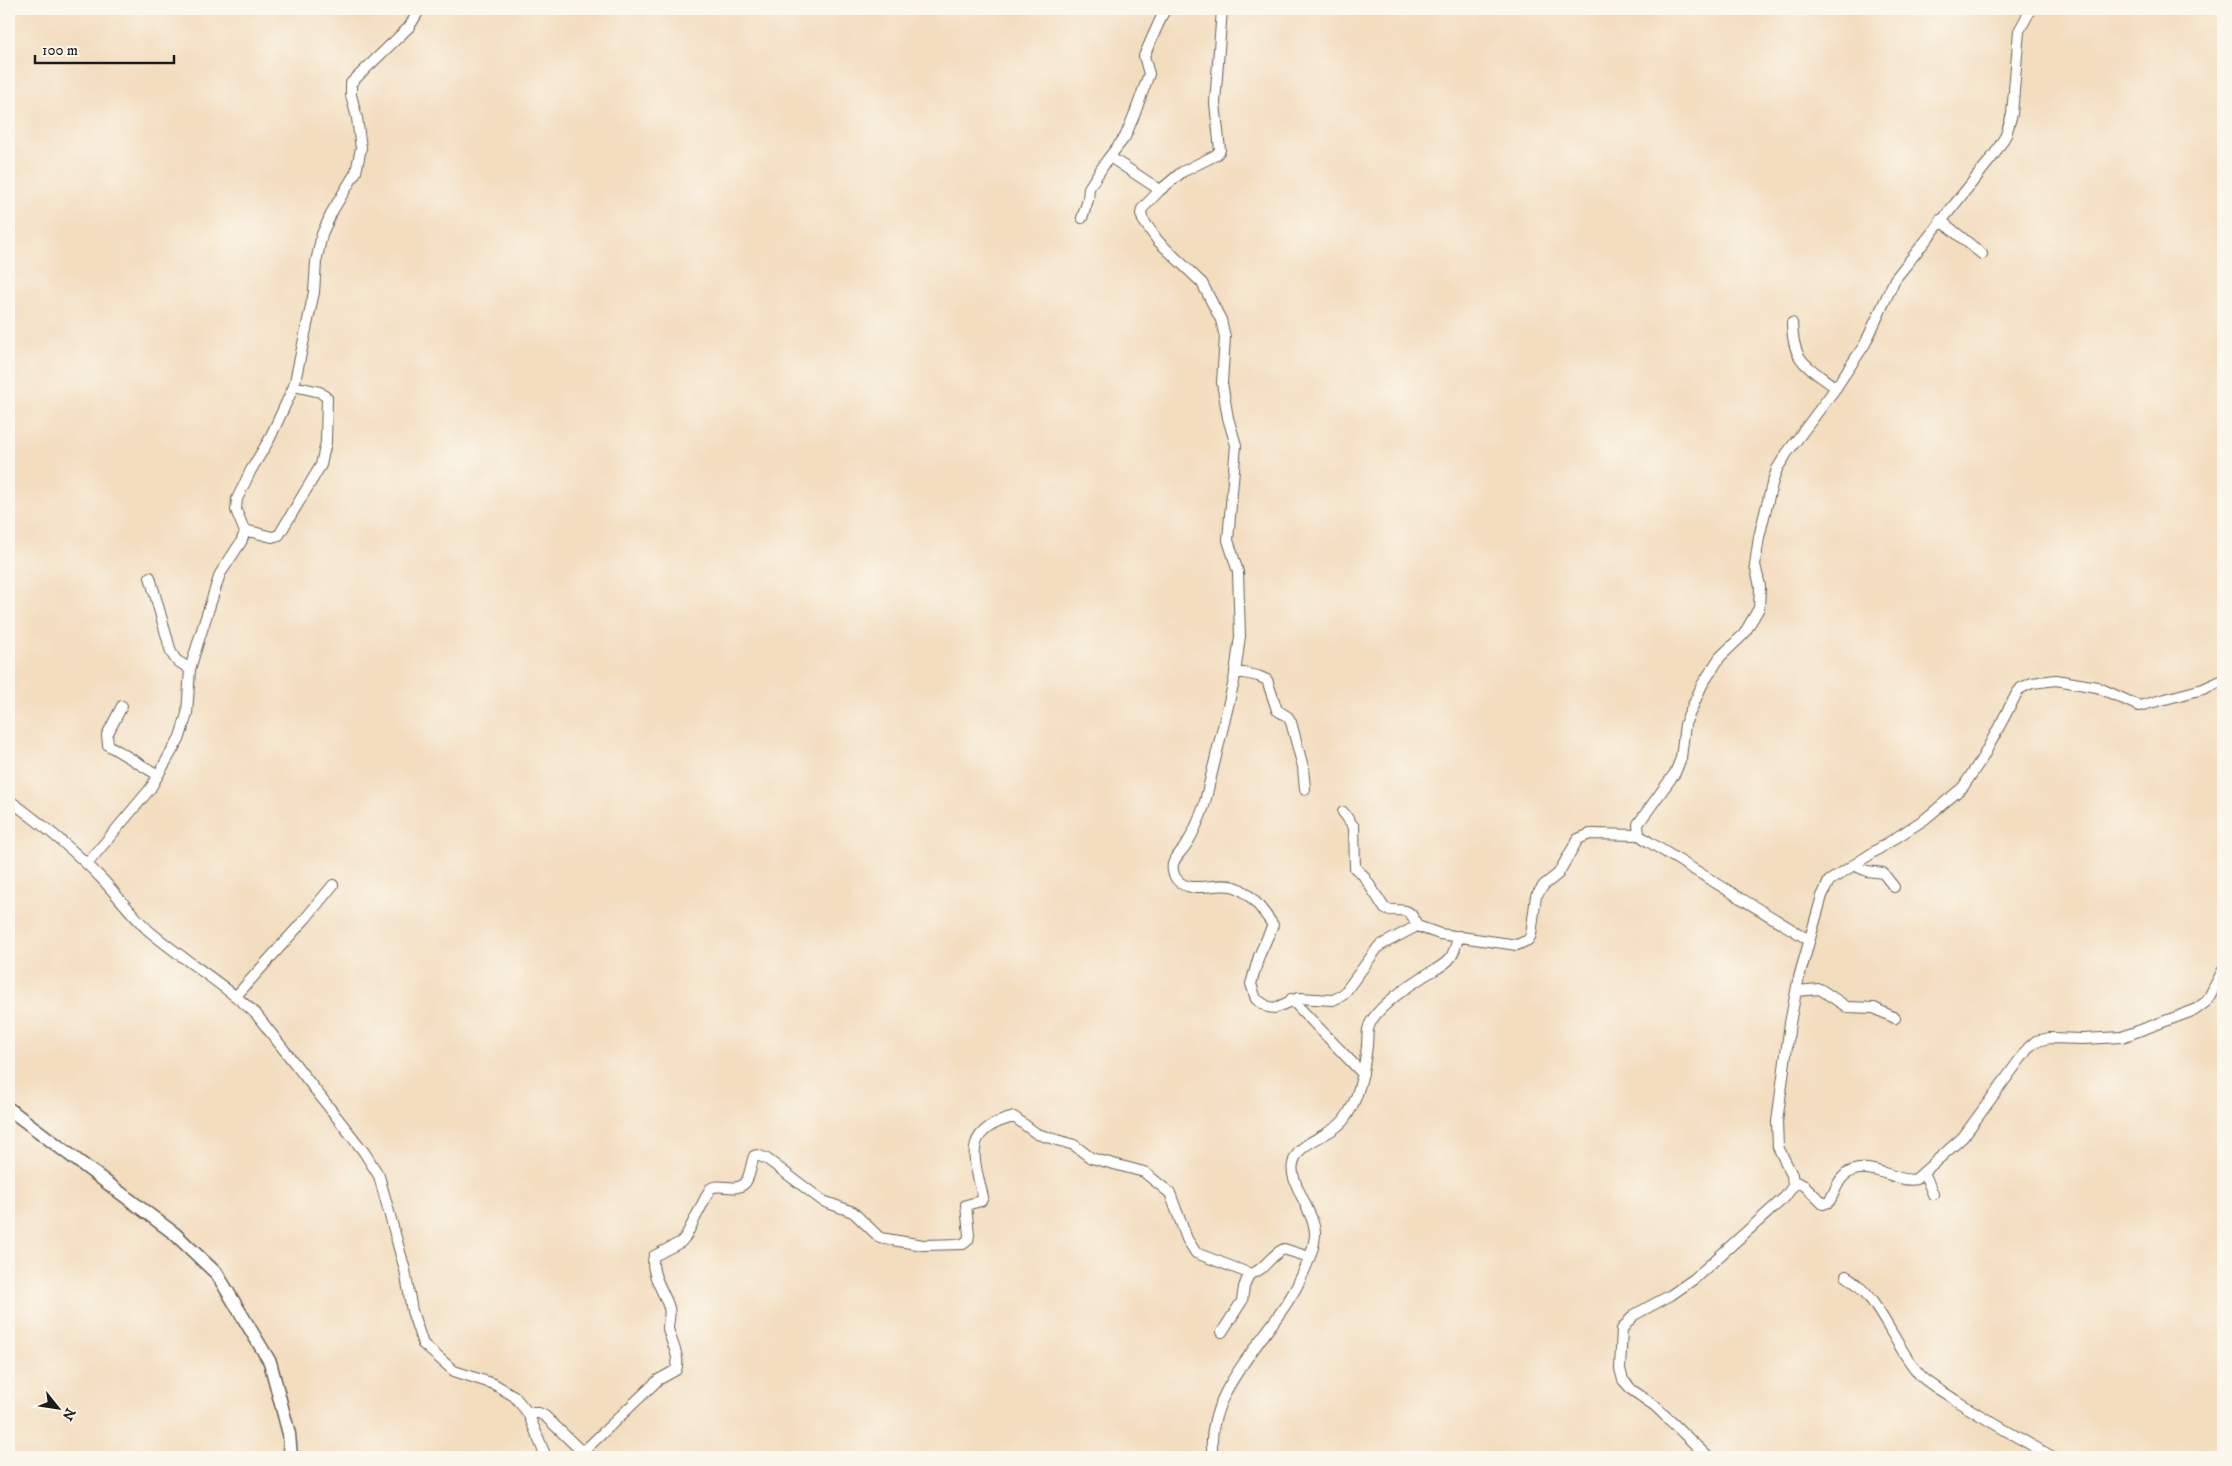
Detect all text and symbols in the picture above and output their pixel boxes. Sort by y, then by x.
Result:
scale bar [35,32,174,64]
text: 100 m [42,41,78,60]
north arrow [32,1384,82,1434]
text: N [57,1405,79,1424]

